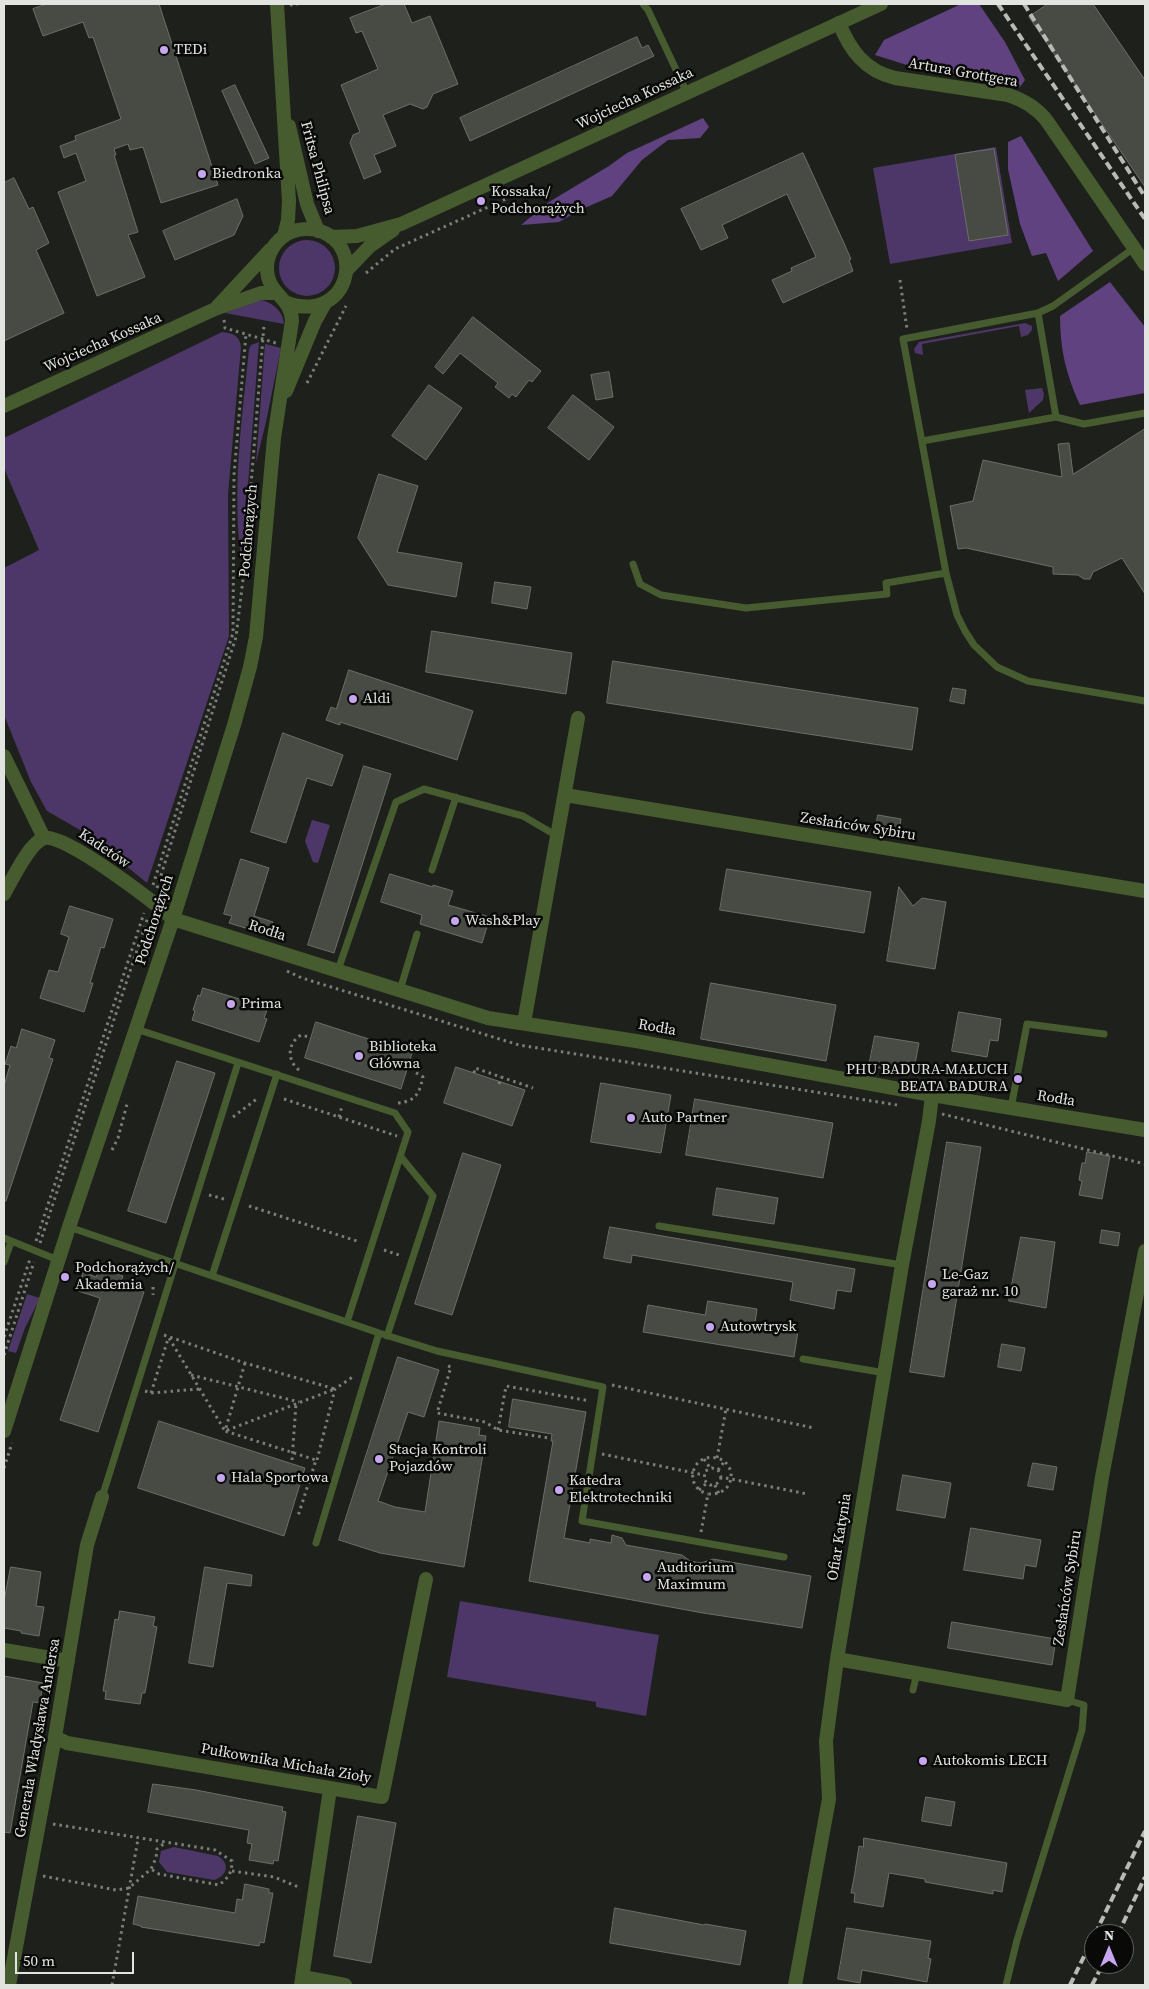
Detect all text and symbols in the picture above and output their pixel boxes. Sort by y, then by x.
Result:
place label: TEDi [174,41,207,59]
marker: TEDi [158,44,170,56]
street label: Artura Grottgera [907,54,1019,92]
street label: Wojciecha Kossaka [574,64,696,134]
street label: Fritsa Philipsa [296,119,338,217]
place label: Biedronka [212,165,281,183]
marker: Biedronka [196,168,208,180]
place label: Kossaka/ Podchorążych [491,183,585,218]
marker: Kossaka/ Podchorążych [475,195,487,207]
street label: Wojciecha Kossaka [41,309,165,377]
street label: Podchorążych [236,483,262,579]
place label: Aldi [363,690,390,708]
marker: Aldi [347,693,359,705]
street label: Zesłańców Sybiru [799,809,917,845]
street label: Kadetów [75,825,133,873]
street label: Podchorążych [132,873,178,967]
place label: Wash&Play [465,912,541,930]
marker: Wash&Play [449,915,461,927]
street label: Rodła [246,917,288,945]
place label: Prima [241,995,282,1013]
marker: Prima [225,998,237,1010]
street label: Rodła [637,1016,677,1040]
place label: Biblioteka Główna [369,1038,437,1073]
marker: Biblioteka Główna [353,1050,365,1062]
place label: PHU BADURA-MAŁUCH BEATA BADURA [846,1061,1008,1096]
marker: PHU BADURA-MAŁUCH BEATA BADURA [1012,1073,1024,1085]
street label: Rodła [1036,1087,1076,1111]
place label: Auto Partner [641,1109,727,1127]
marker: Auto Partner [625,1112,637,1124]
place label: Podchorążych/ Akademia [75,1259,174,1294]
place label: Le-Gaz garaż nr. 10 [942,1266,1018,1301]
marker: Podchorążych/ Akademia [59,1271,71,1283]
marker: Le-Gaz garaż nr. 10 [926,1278,938,1290]
place label: Autowtrysk [720,1318,797,1336]
marker: Autowtrysk [704,1321,716,1333]
place label: Stacja Kontroli Pojazdów [389,1441,487,1476]
marker: Stacja Kontroli Pojazdów [373,1453,385,1465]
place label: Hala Sportowa [231,1469,329,1487]
marker: Hala Sportowa [215,1472,227,1484]
place label: Katedra Elektrotechniki [569,1472,672,1507]
marker: Katedra Elektrotechniki [553,1484,565,1496]
street label: Ofiar Katynia [824,1492,856,1582]
street label: Zesłańców Sybiru [1050,1529,1086,1647]
place label: Auditorium Maximum [657,1559,734,1594]
marker: Auditorium Maximum [641,1571,653,1583]
street label: Generała Władysława Andersa [12,1637,64,1839]
street label: Pułkownika Michała Zioły [199,1740,373,1788]
place label: Autokomis LECH [933,1752,1047,1770]
marker: Autokomis LECH [917,1755,929,1767]
north arrow [1084,1924,1134,1974]
text: N [1104,1925,1114,1945]
scale bar [18,1942,136,1974]
text: 50 m [23,1950,55,1971]

